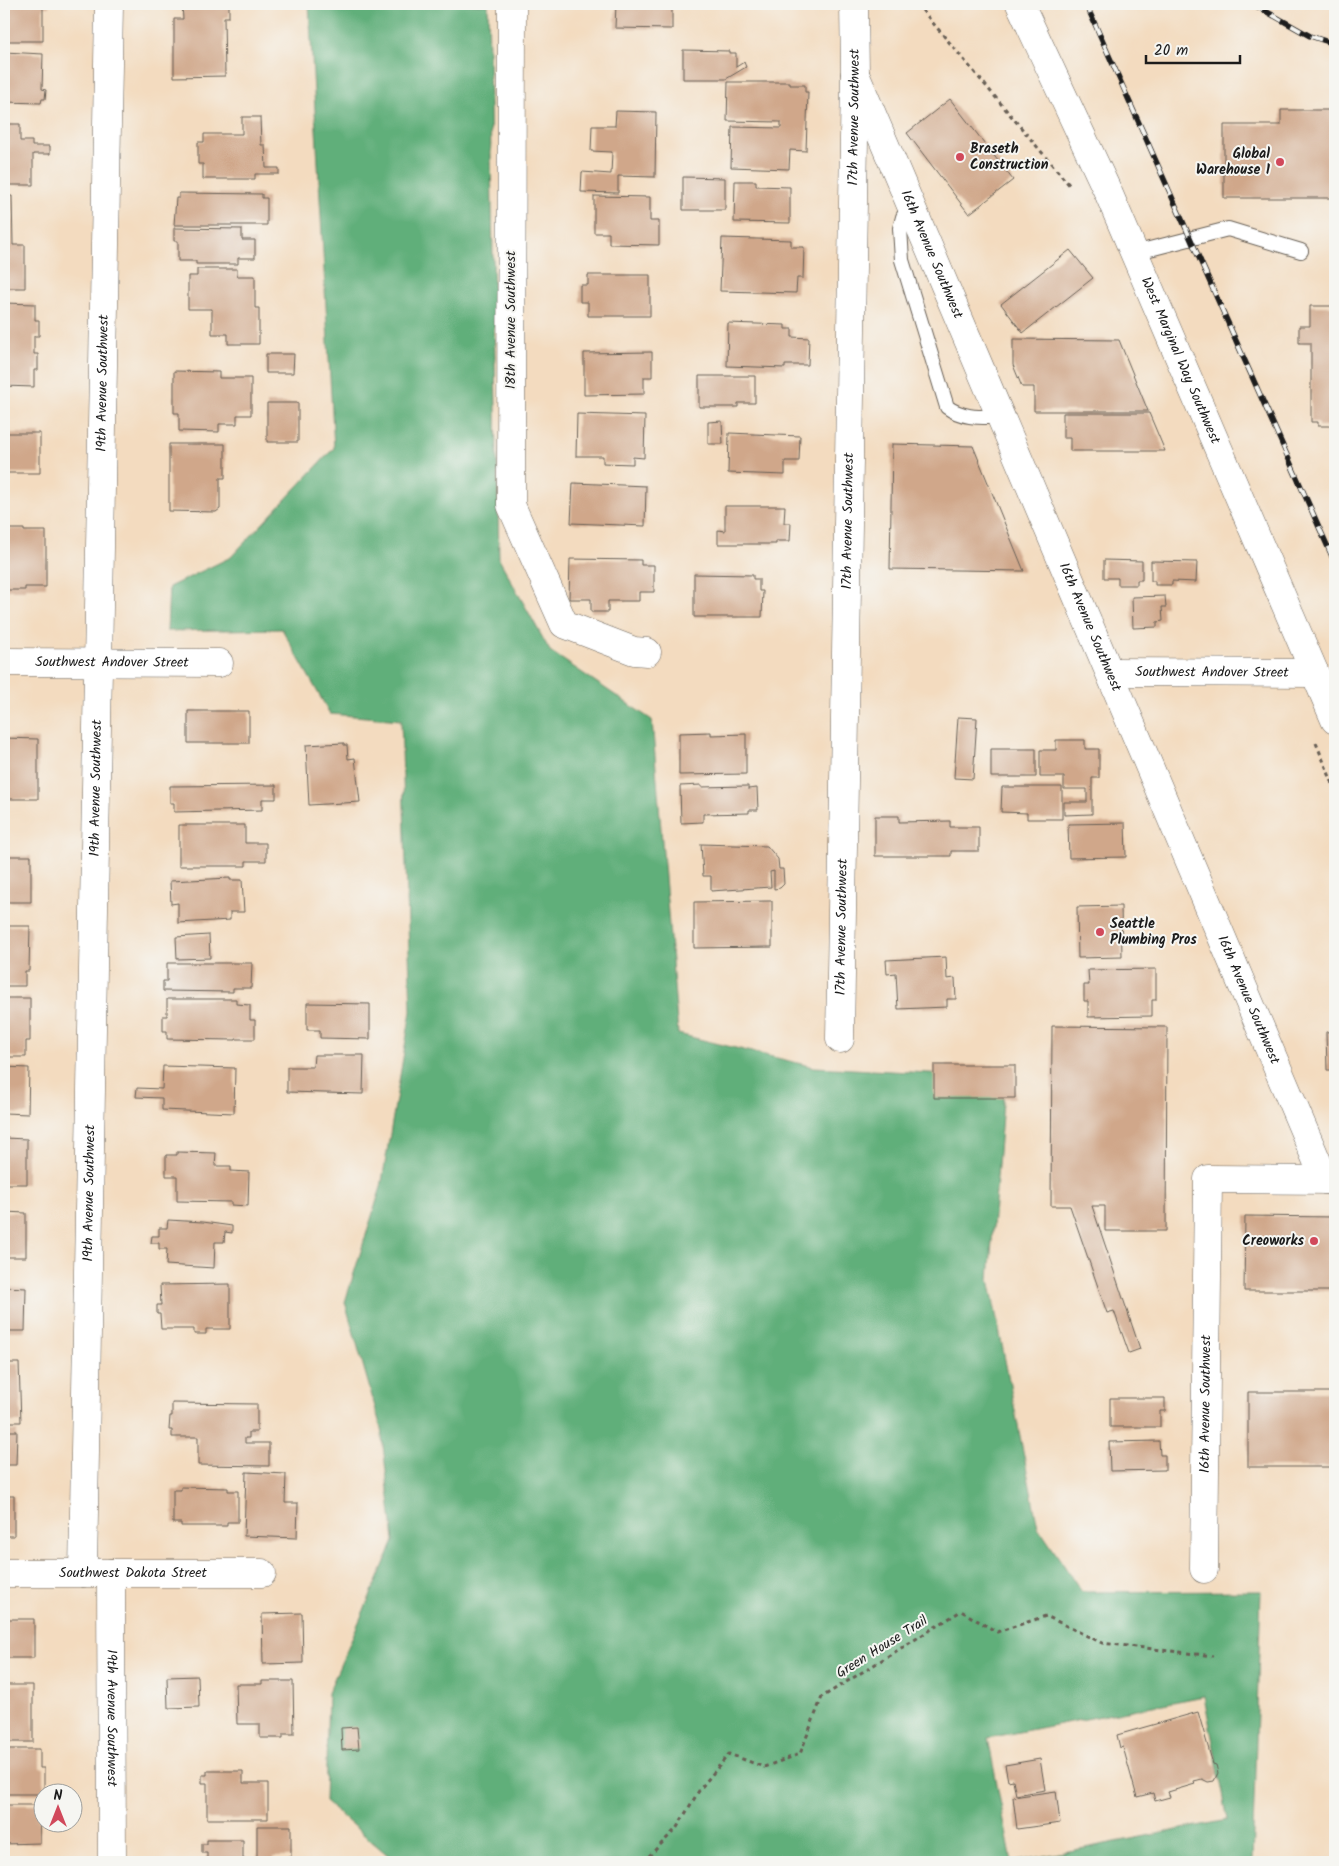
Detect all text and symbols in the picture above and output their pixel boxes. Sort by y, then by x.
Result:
scale bar [1146,32,1240,64]
text: 20 m [1154,39,1188,63]
street label: 17th Avenue Southwest [842,48,866,186]
place label: Braseth Construction [970,138,1049,176]
place label: Global Warehouse 1 [1196,143,1271,181]
marker: Braseth Construction [954,151,966,163]
marker: Global Warehouse 1 [1274,156,1286,168]
street label: 16th Avenue Southwest [894,186,969,323]
street label: 18th Avenue Southwest [500,250,522,389]
street label: West Marginal Way Southwest [1135,273,1226,448]
street label: 19th Avenue Southwest [91,314,115,452]
street label: 17th Avenue Southwest [836,452,860,590]
street label: 16th Avenue Southwest [1053,559,1127,696]
street label: Southwest Andover Street [35,651,189,674]
street label: Southwest Andover Street [1135,661,1289,684]
street label: 19th Avenue Southwest [84,719,108,857]
street label: 17th Avenue Southwest [830,858,854,996]
place label: Seattle Plumbing Pros [1110,913,1197,951]
marker: Seattle Plumbing Pros [1094,926,1106,938]
street label: 16th Avenue Southwest [1211,932,1286,1068]
street label: 19th Avenue Southwest [77,1124,101,1262]
place label: Creoworks [1242,1230,1304,1252]
marker: Creoworks [1308,1235,1320,1247]
street label: 16th Avenue Southwest [1194,1334,1217,1473]
street label: Southwest Dakota Street [59,1562,208,1584]
street label: Green House Trail [832,1610,933,1684]
street label: 19th Avenue Southwest [100,1649,123,1787]
north arrow [32,1784,82,1834]
text: N [54,1785,63,1807]

